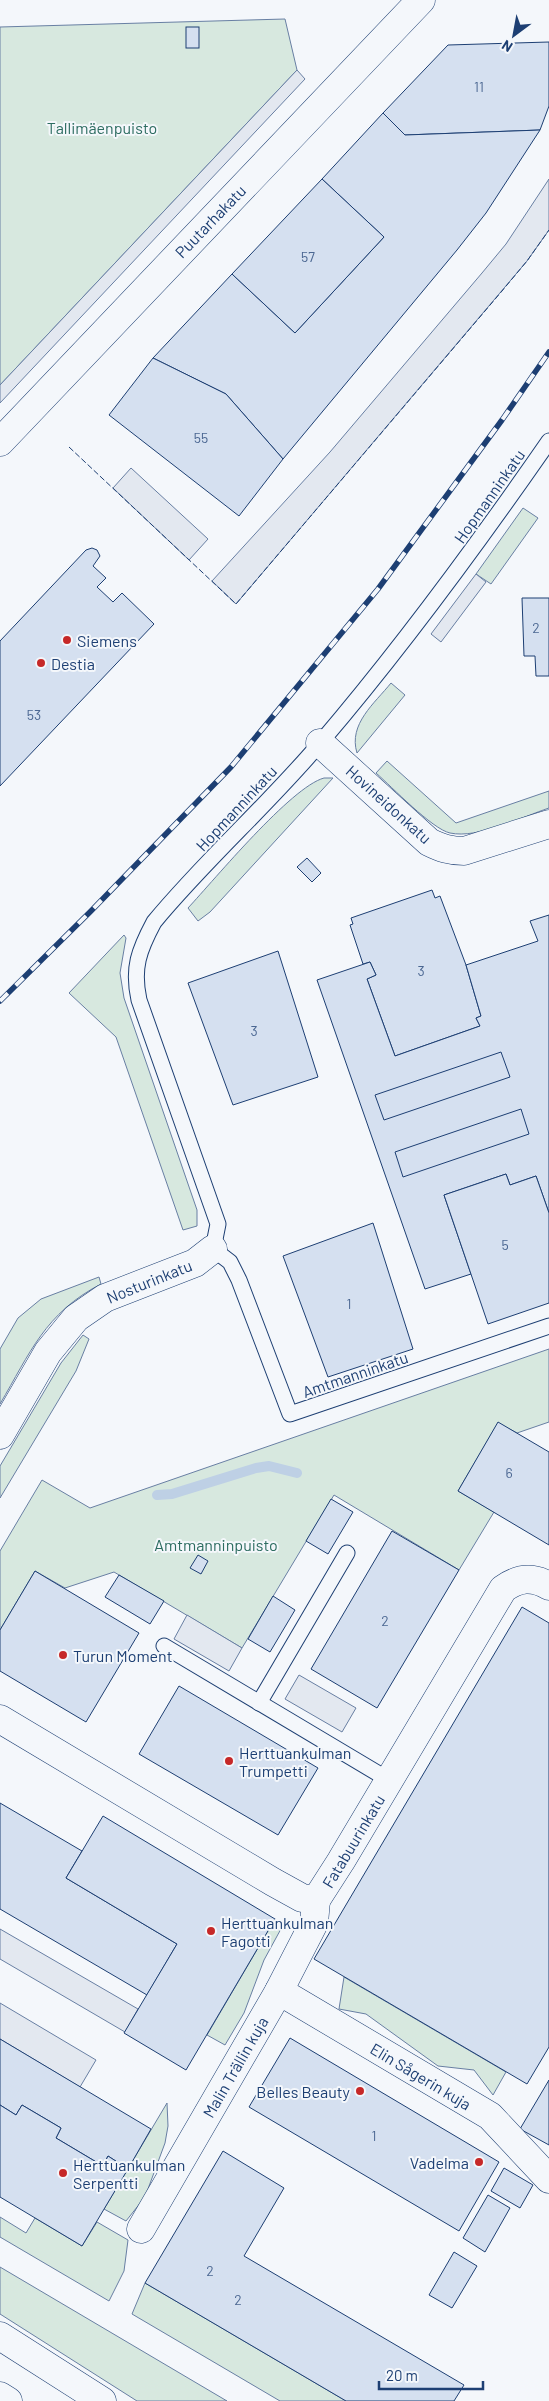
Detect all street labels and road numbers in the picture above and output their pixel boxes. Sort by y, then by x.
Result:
street label: Puutarhakatu [171,181,249,261]
street label: Hopmanninkatu [450,446,528,546]
street label: Hopmanninkatu [192,761,280,855]
street label: Hovineidonkatu [342,761,436,847]
street label: Nosturinkatu [103,1255,195,1307]
street label: Amtmanninkatu [300,1347,410,1401]
street label: Fatabuurinkatu [318,1791,388,1891]
street label: Malin Trällin kuja [198,2013,272,2121]
street label: Elin Sågerin kuja [367,2038,475,2114]

